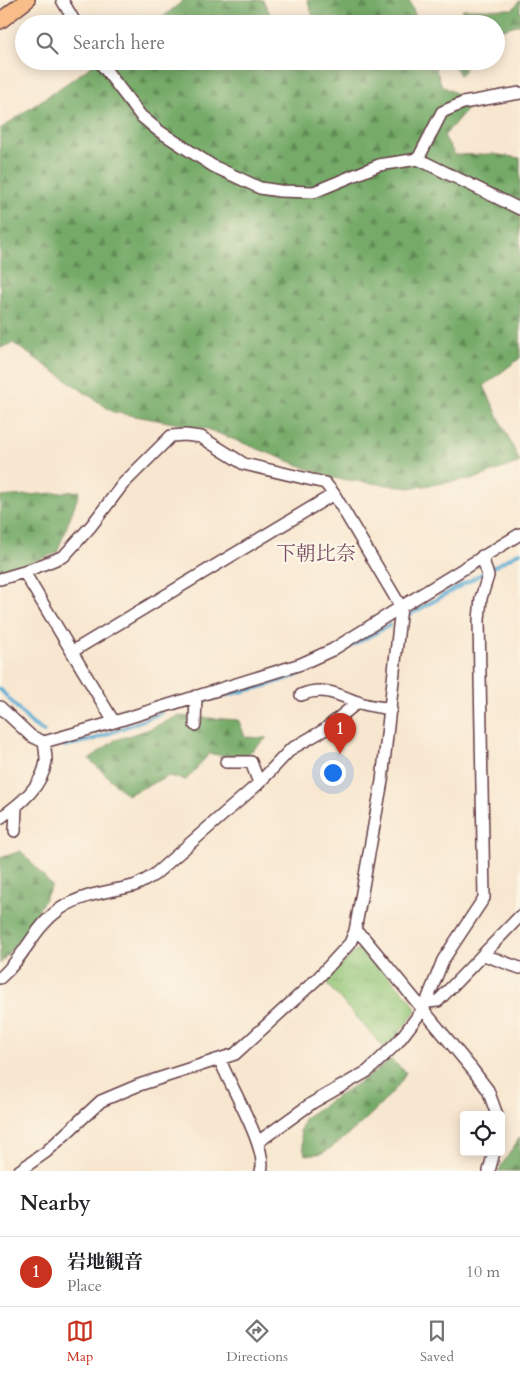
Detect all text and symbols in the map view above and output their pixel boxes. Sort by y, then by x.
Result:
search box [15,15,505,70]
icon: search [33,29,61,57]
text: Search here [73,30,165,56]
district label: 下朝比奈 [276,540,356,567]
pin: 1 [324,713,356,754]
your location [320,760,346,786]
map controls [460,1111,505,1156]
button: locate [460,1111,505,1156]
text: Nearby [20,1189,91,1218]
text: 岩地観音 [67,1249,143,1275]
text: 1 [32,1261,40,1283]
text: 10 m [466,1261,500,1283]
text: Place [67,1275,102,1297]
tab: Map [66,1317,94,1366]
tab: Directions [226,1317,288,1366]
tab: Saved [420,1317,454,1366]

